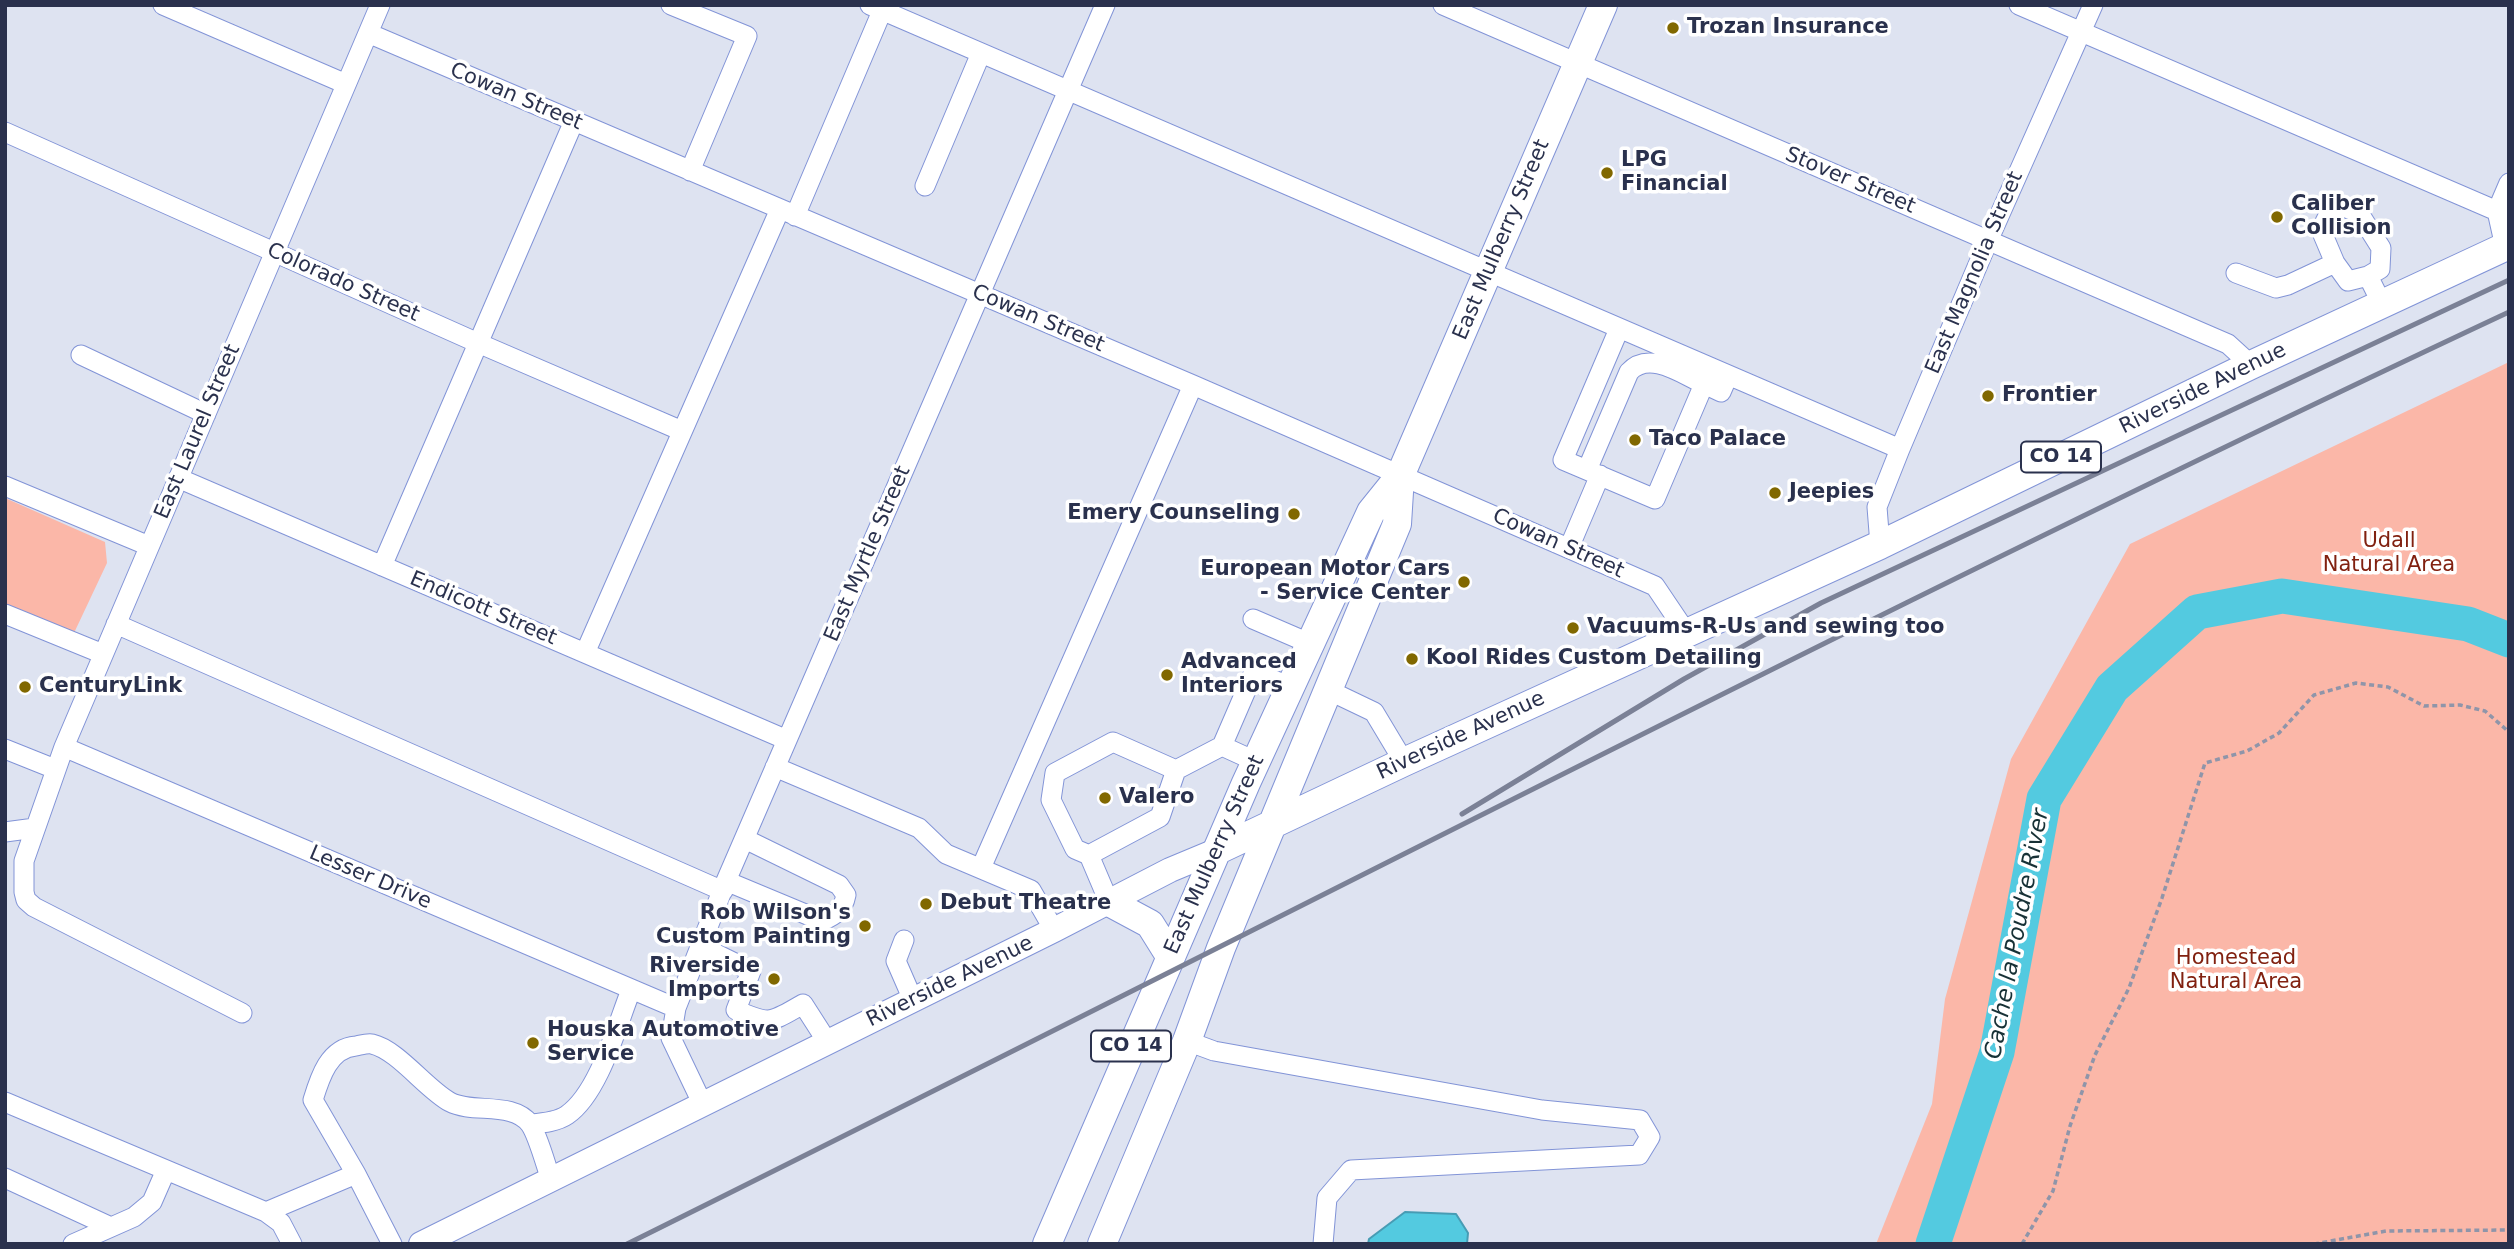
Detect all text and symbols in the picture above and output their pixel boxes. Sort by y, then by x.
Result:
place label: Trozan Insurance [1687,15,1889,41]
marker: Trozan Insurance [1665,20,1681,36]
street label: Cowan Street [446,58,586,136]
street label: East Mulberry Street [1448,136,1556,344]
street label: Stover Street [1781,142,1919,220]
place label: LPG Financial [1621,148,1728,198]
marker: LPG Financial [1599,165,1615,181]
street label: East Magnolia Street [1921,168,2029,378]
place label: Caliber Collision [2291,192,2392,242]
marker: Caliber Collision [2269,209,2285,225]
street label: Colorado Street [263,238,423,328]
street label: Cowan Street [968,280,1108,358]
street label: Riverside Avenue [2116,338,2290,440]
street label: East Laurel Street [150,341,246,523]
place label: Frontier [2002,383,2097,409]
marker: Frontier [1980,388,1996,404]
place label: Taco Palace [1649,427,1786,453]
marker: Taco Palace [1627,432,1643,448]
road number: CO 14 [2021,442,2101,472]
street label: East Myrtle Street [820,462,916,646]
place label: Jeepies [1789,480,1874,506]
marker: Jeepies [1767,485,1783,501]
place label: Emery Counseling [1067,501,1280,527]
street label: Cowan Street [1488,504,1628,584]
marker: Emery Counseling [1286,506,1302,522]
park label: Udall Natural Area [2323,529,2455,579]
place label: European Motor Cars - Service Center [1200,557,1450,607]
street label: Endicott Street [406,567,560,651]
marker: European Motor Cars - Service Center [1456,574,1472,590]
place label: Vacuums-R-Us and sewing too [1587,615,1944,641]
marker: Vacuums-R-Us and sewing too [1565,620,1581,636]
place label: Kool Rides Custom Detailing [1426,646,1762,672]
place label: Advanced Interiors [1181,650,1297,700]
marker: Kool Rides Custom Detailing [1404,651,1420,667]
marker: Advanced Interiors [1159,667,1175,683]
place label: CenturyLink [39,674,182,700]
marker: CenturyLink [17,679,33,695]
street label: Riverside Avenue [1373,686,1549,786]
street label: East Mulberry Street [1160,752,1270,958]
place label: Valero [1119,785,1194,811]
marker: Valero [1097,790,1113,806]
water label: Cache la Poudre River [1980,807,2056,1061]
street label: Lesser Drive [305,841,435,915]
place label: Debut Theatre [940,891,1111,917]
marker: Debut Theatre [918,896,934,912]
place label: Rob Wilson's Custom Painting [656,901,851,951]
marker: Rob Wilson's Custom Painting [857,918,873,934]
street label: Riverside Avenue [863,931,1037,1033]
park label: Homestead Natural Area [2170,946,2302,996]
place label: Riverside Imports [649,954,760,1004]
marker: Riverside Imports [766,971,782,987]
place label: Houska Automotive Service [547,1018,779,1068]
road number: CO 14 [1091,1030,1171,1062]
marker: Houska Automotive Service [525,1035,541,1051]

